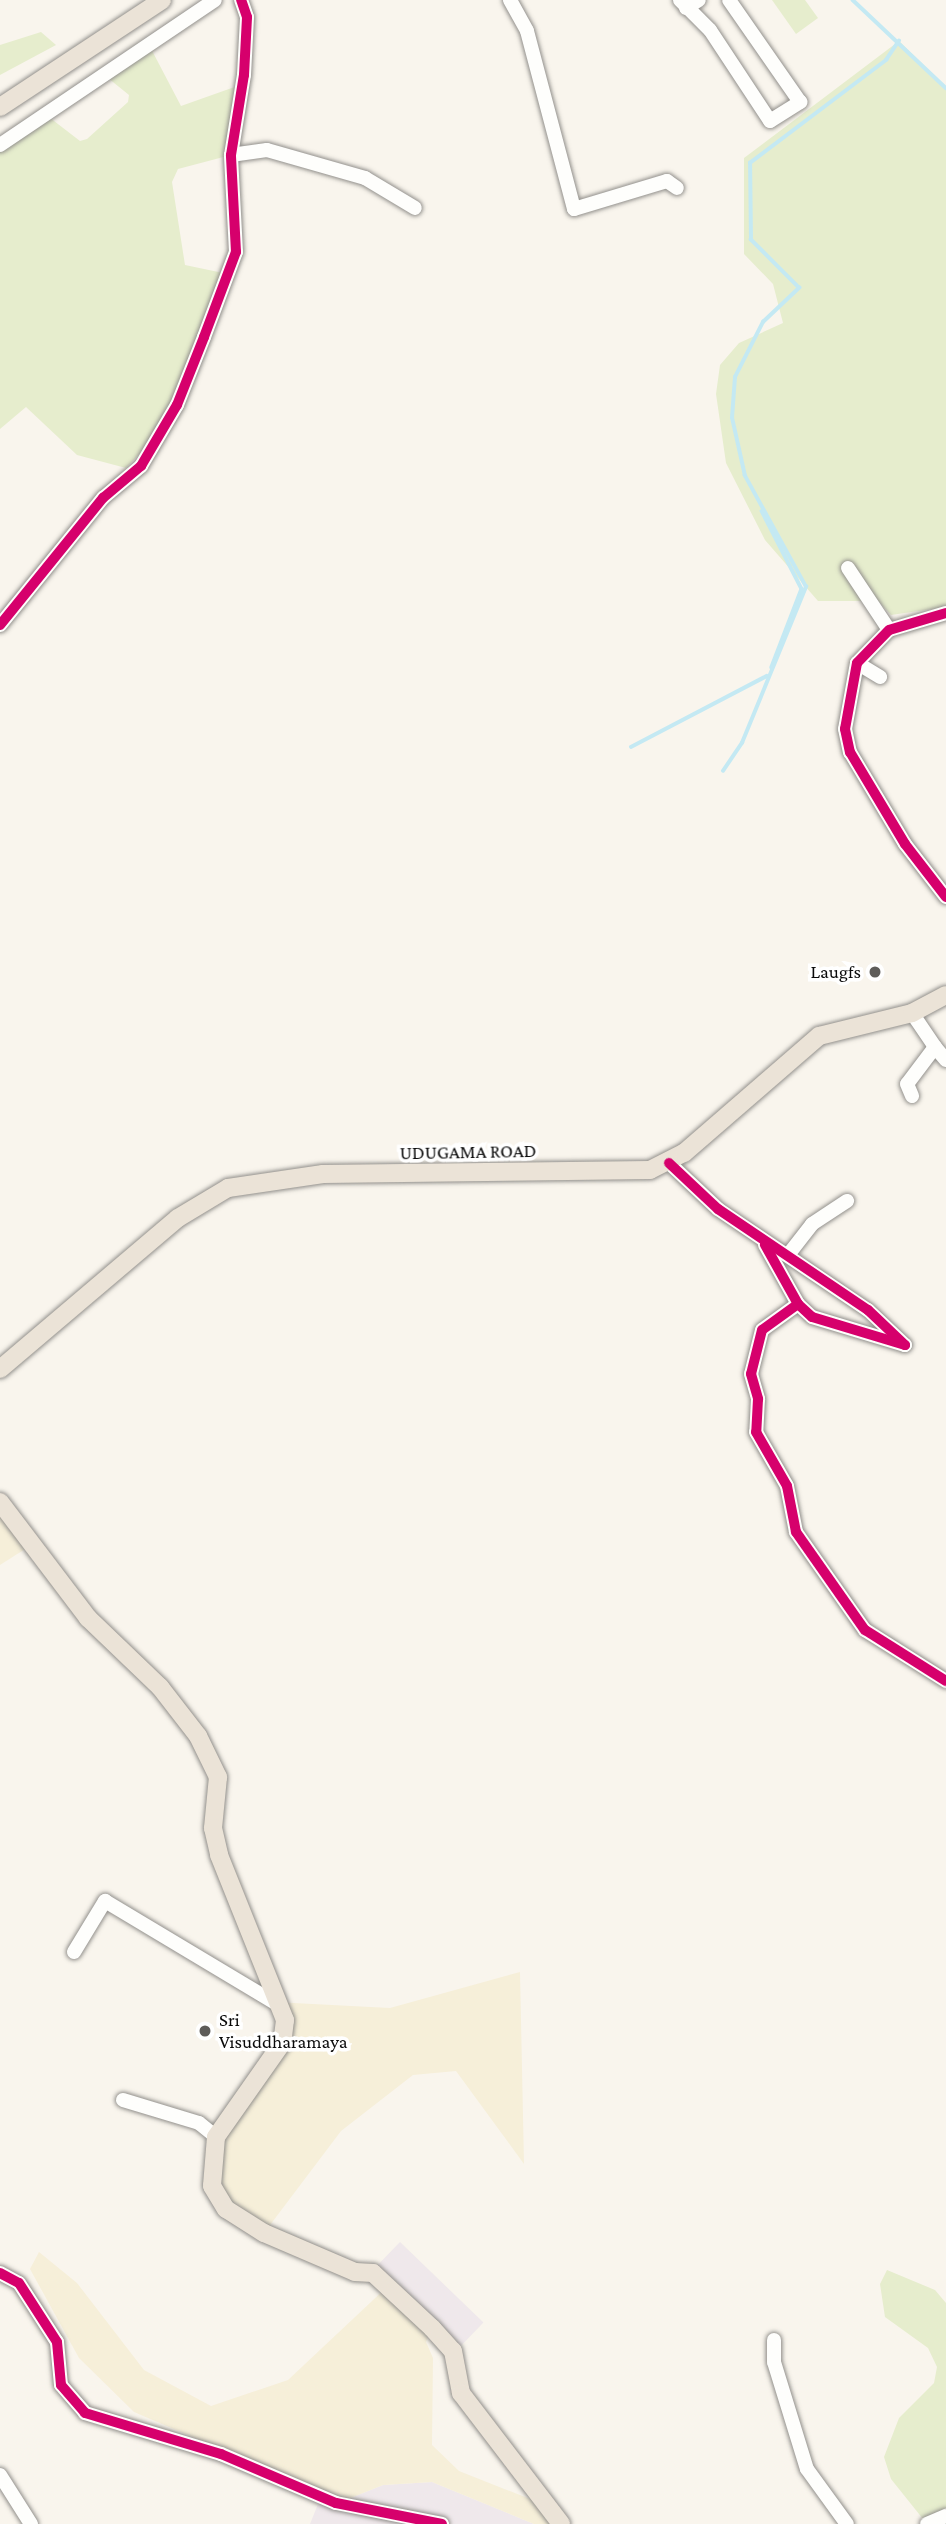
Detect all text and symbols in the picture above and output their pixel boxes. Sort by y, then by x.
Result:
place label: Laugfs [810,961,861,983]
marker: Laugfs [867,964,883,980]
street label: UDUGAMA ROAD [399,1139,537,1165]
place label: Sri Visuddharamaya [219,2009,348,2053]
marker: Sri Visuddharamaya [197,2023,213,2039]

